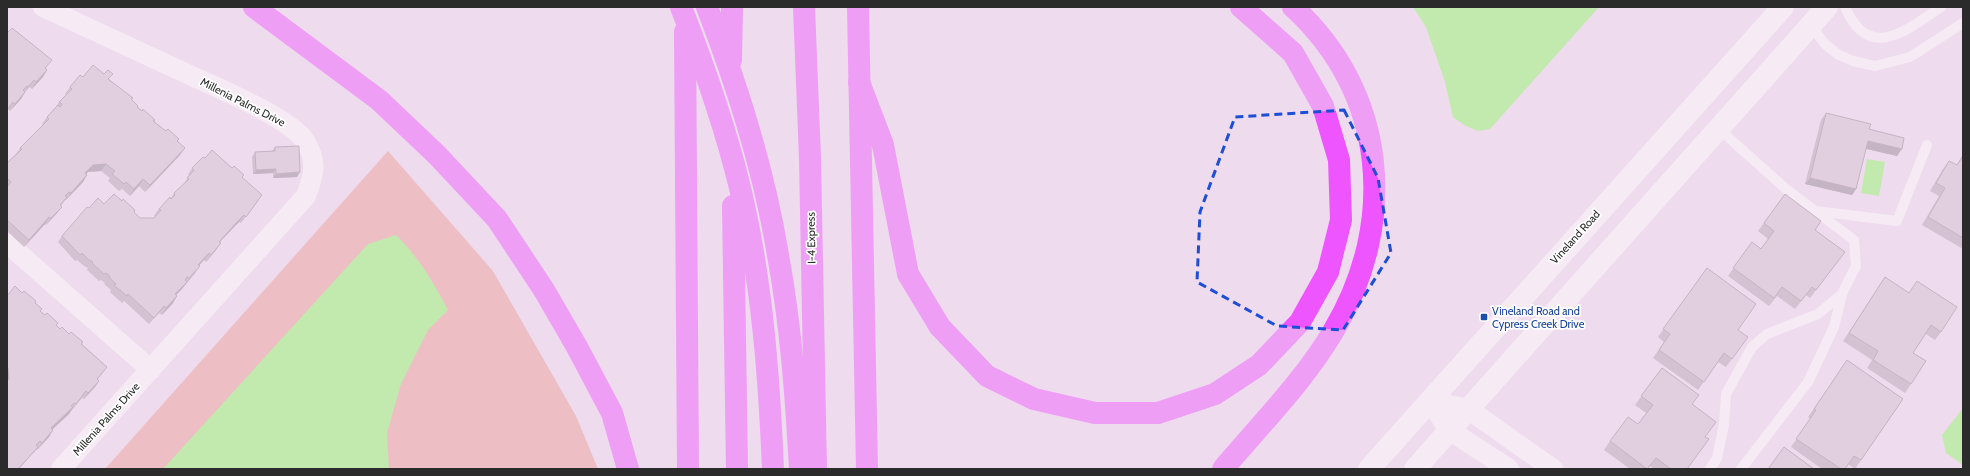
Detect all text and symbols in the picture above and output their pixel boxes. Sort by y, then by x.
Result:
street label: Millenia Palms Drive [198,75,288,130]
street label: Vineland Road [1547,207,1603,267]
street label: I-4 Express [804,212,818,264]
place label: Vineland Road and Cypress Creek Drive [1492,304,1585,331]
marker: Vineland Road and Cypress Creek Drive [1479,312,1489,322]
street label: Millenia Palms Drive [70,379,143,458]

